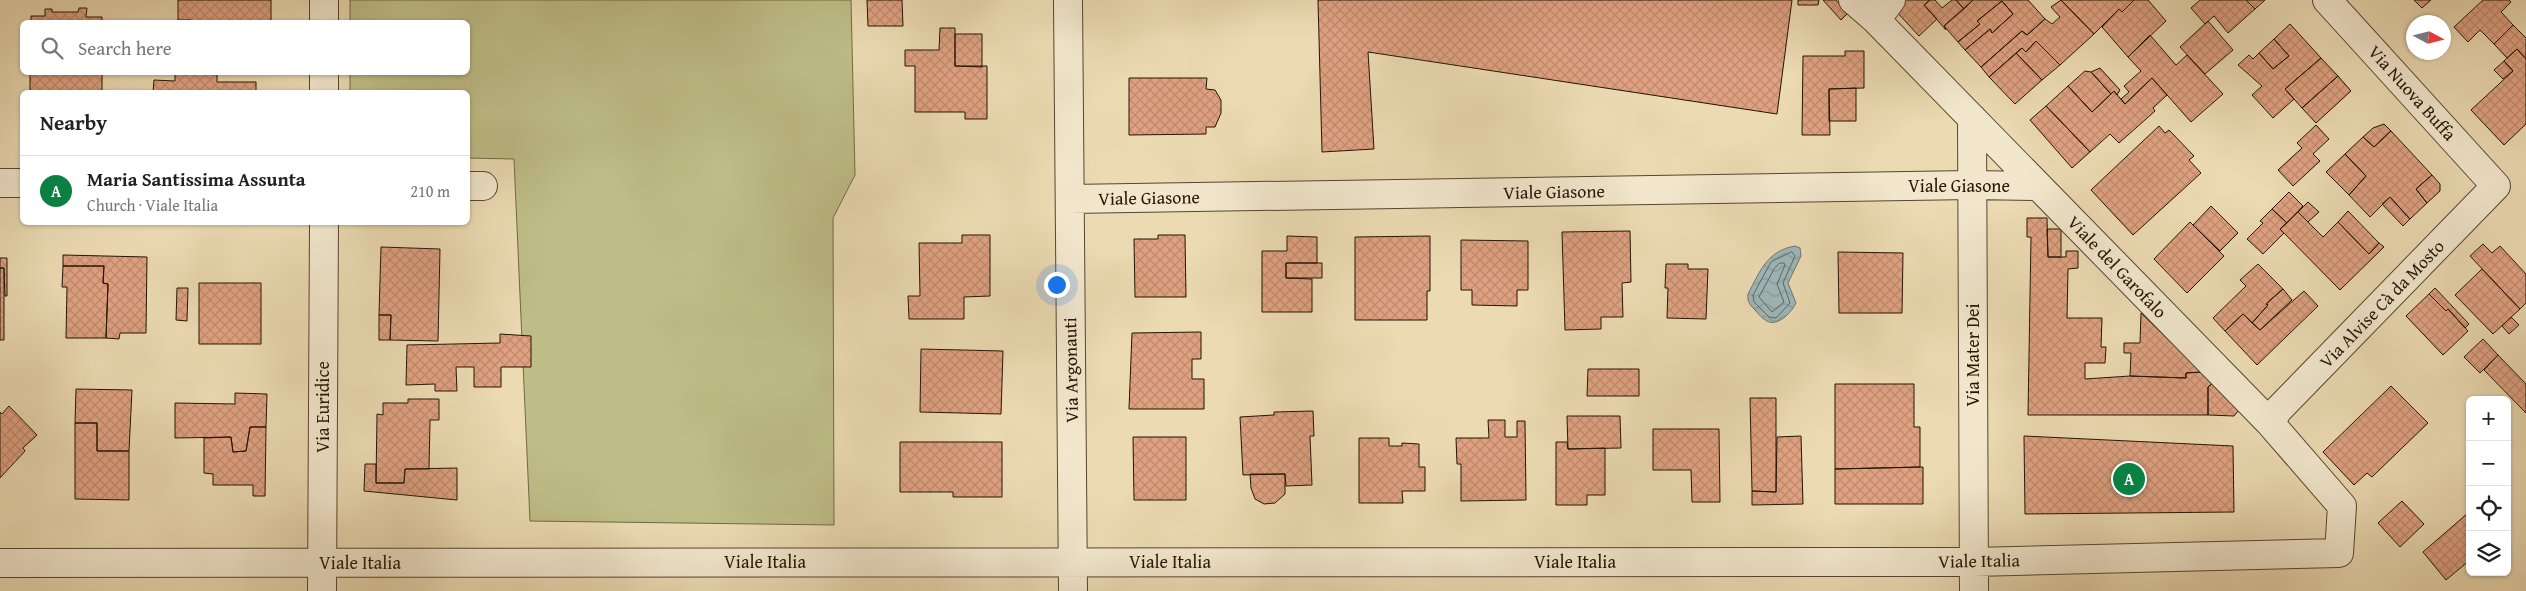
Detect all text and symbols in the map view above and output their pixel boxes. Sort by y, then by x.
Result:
north arrow [2406,15,2451,60]
search box [20,20,470,75]
icon: search [38,34,66,62]
text: Search here [78,34,172,62]
street label: Via Nuova Buffa [2362,39,2463,147]
text: Nearby [40,107,107,138]
text: Maria Santissima Assunta [87,165,306,193]
street label: Viale Giasone [1908,172,2010,199]
street label: Viale Giasone [1503,177,1605,206]
text: A [51,179,61,203]
text: 210 m [410,179,450,203]
street label: Viale Giasone [1098,183,1200,212]
text: Church · Viale Italia [87,193,218,217]
street label: Viale del Garofalo [2061,209,2174,324]
street label: Via Alvise Cà da Mosto [2313,233,2450,374]
your location [1044,272,1070,298]
street label: Via Mater Dei [1959,303,1986,407]
street label: Via Argonauti [1056,317,1085,423]
street label: Via Euridice [309,361,336,453]
map controls [2466,396,2511,576]
button: + [2466,396,2511,441]
button: − [2466,441,2511,486]
pin: A [2113,460,2145,498]
button: locate [2466,486,2511,531]
button: layers [2466,531,2511,576]
street label: Viale Italia [1938,546,2021,575]
street label: Viale Italia [724,548,806,575]
street label: Viale Italia [1129,548,1211,575]
street label: Viale Italia [1534,548,1616,575]
street label: Viale Italia [319,549,401,576]

